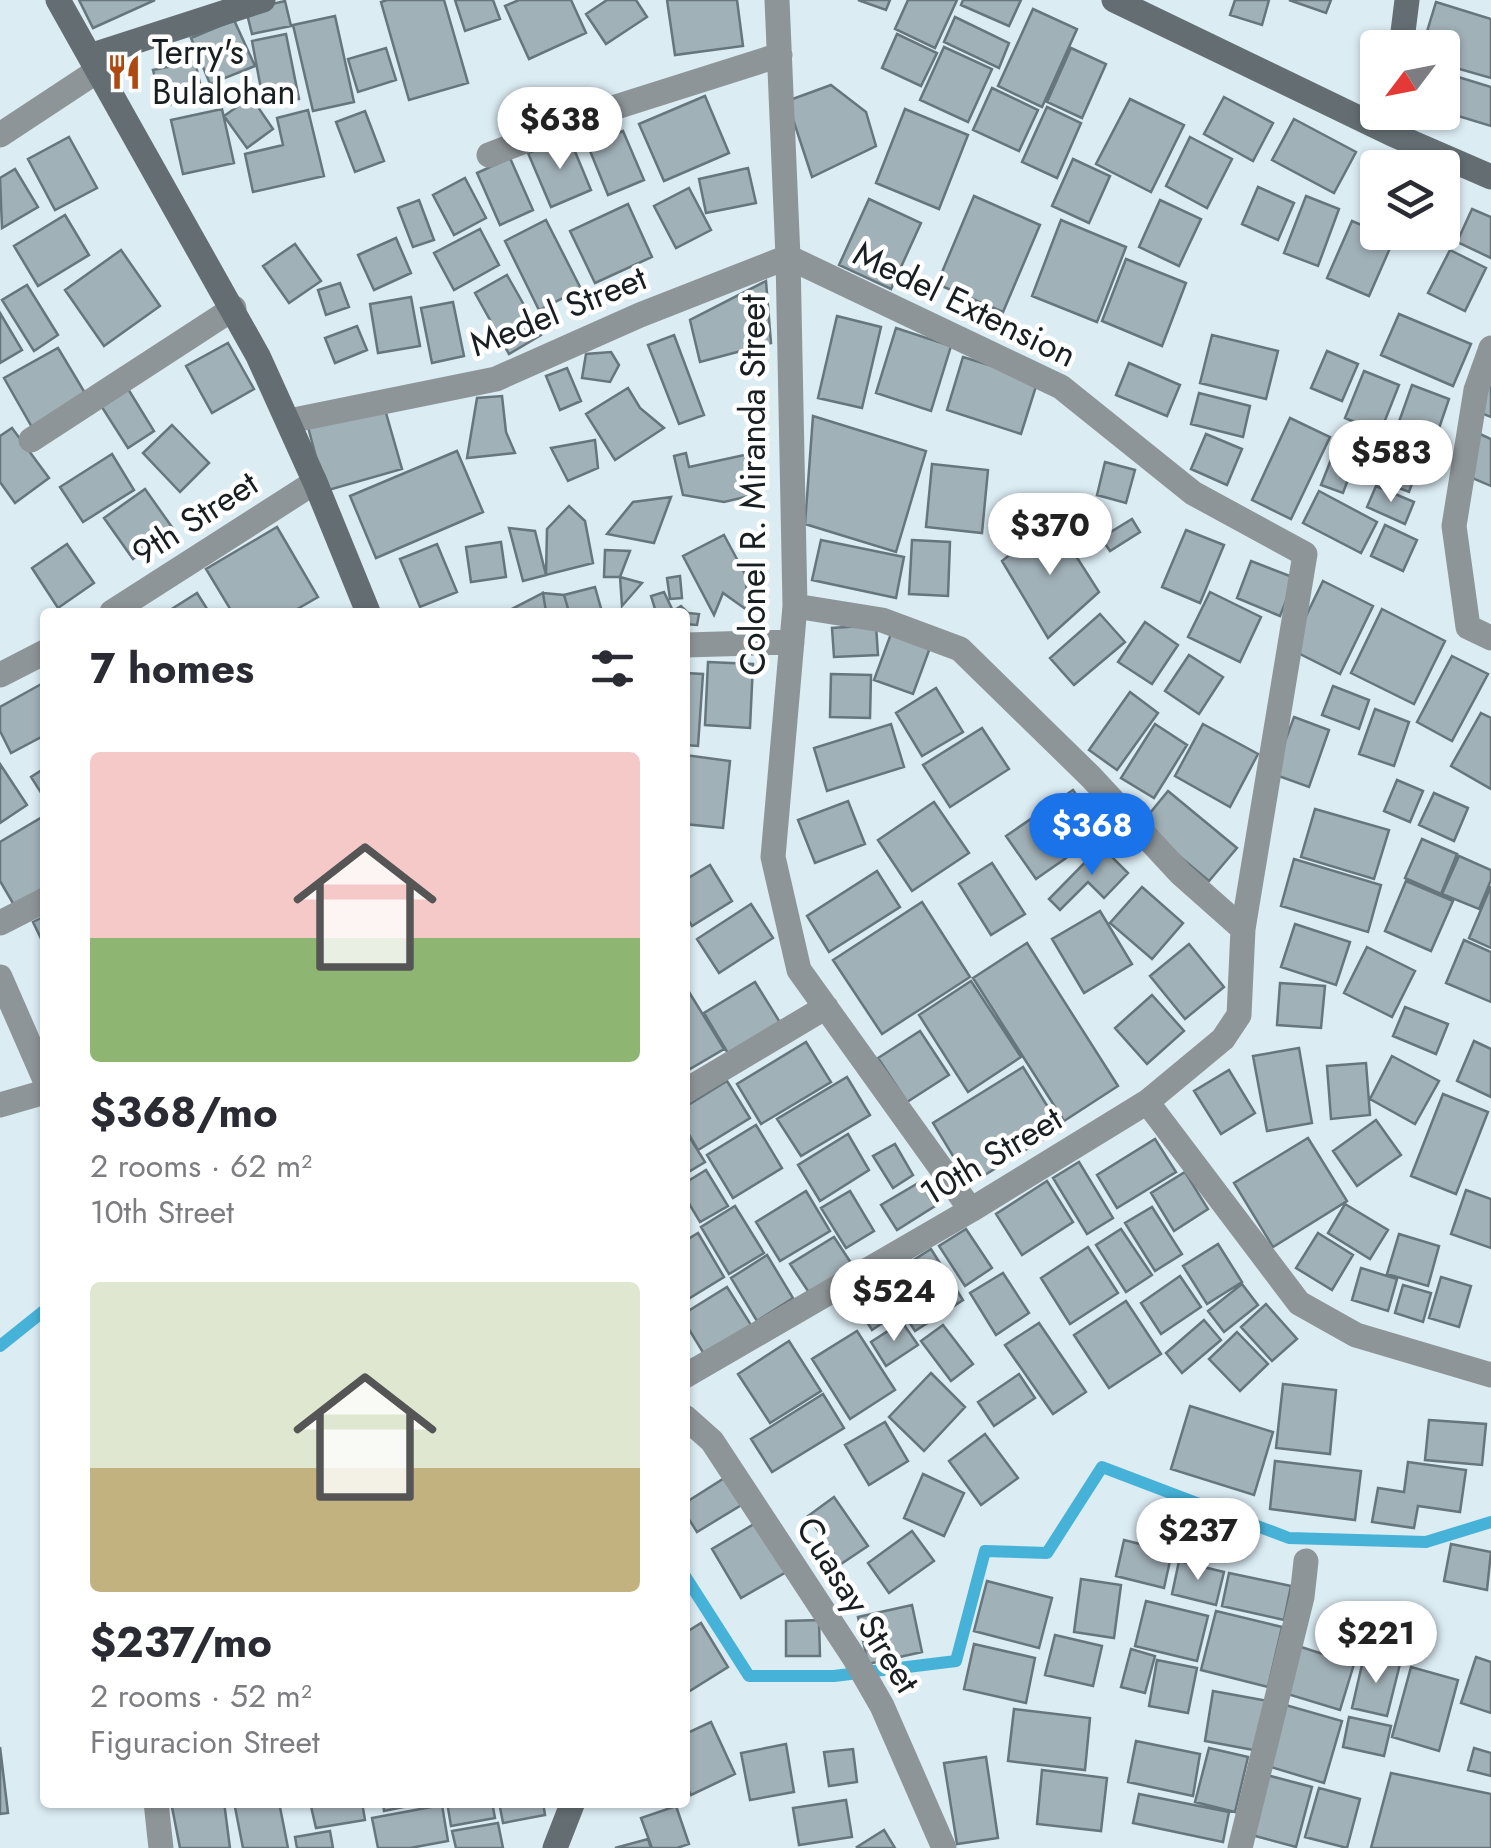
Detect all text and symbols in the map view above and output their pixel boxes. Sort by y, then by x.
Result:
place label: Terry's Bulalohan [152,27,296,117]
north arrow [1360,30,1460,130]
map controls [1360,30,1460,250]
restaurant icon: Terry's Bulalohan [105,53,143,91]
pin: $638 [501,87,619,172]
text: $638 [519,96,601,142]
button: layers [1360,150,1460,250]
street label: Medel Extension [845,228,1085,380]
street label: Medel Street [462,253,654,369]
street label: Colonel R. Miranda Street [728,294,778,676]
pin: $583 [1332,420,1450,505]
text: $583 [1351,429,1431,475]
street label: 9th Street [122,458,268,577]
pin: $370 [991,493,1109,578]
text: $370 [1010,502,1090,548]
text: 7 homes [90,638,254,699]
icon: filters [585,641,640,696]
pin: $368 [1033,793,1151,878]
text: $368 [1051,802,1133,848]
icon: home [275,817,455,997]
text: $368/mo [90,1082,278,1143]
street label: 10th Street [911,1094,1072,1218]
text: 2 rooms · 62 m² [90,1143,312,1189]
text: 10th Street [90,1189,234,1235]
pin: $524 [835,1259,953,1344]
text: $524 [852,1268,936,1314]
icon: home [275,1347,455,1527]
pin: $237 [1139,1498,1257,1583]
street label: Cuasay Street [784,1507,932,1703]
text: $237 [1158,1507,1238,1553]
pin: $221 [1317,1601,1435,1686]
text: $221 [1337,1610,1415,1656]
text: $237/mo [90,1612,272,1673]
text: 2 rooms · 52 m² [90,1673,312,1719]
text: Figuracion Street [90,1719,320,1765]

